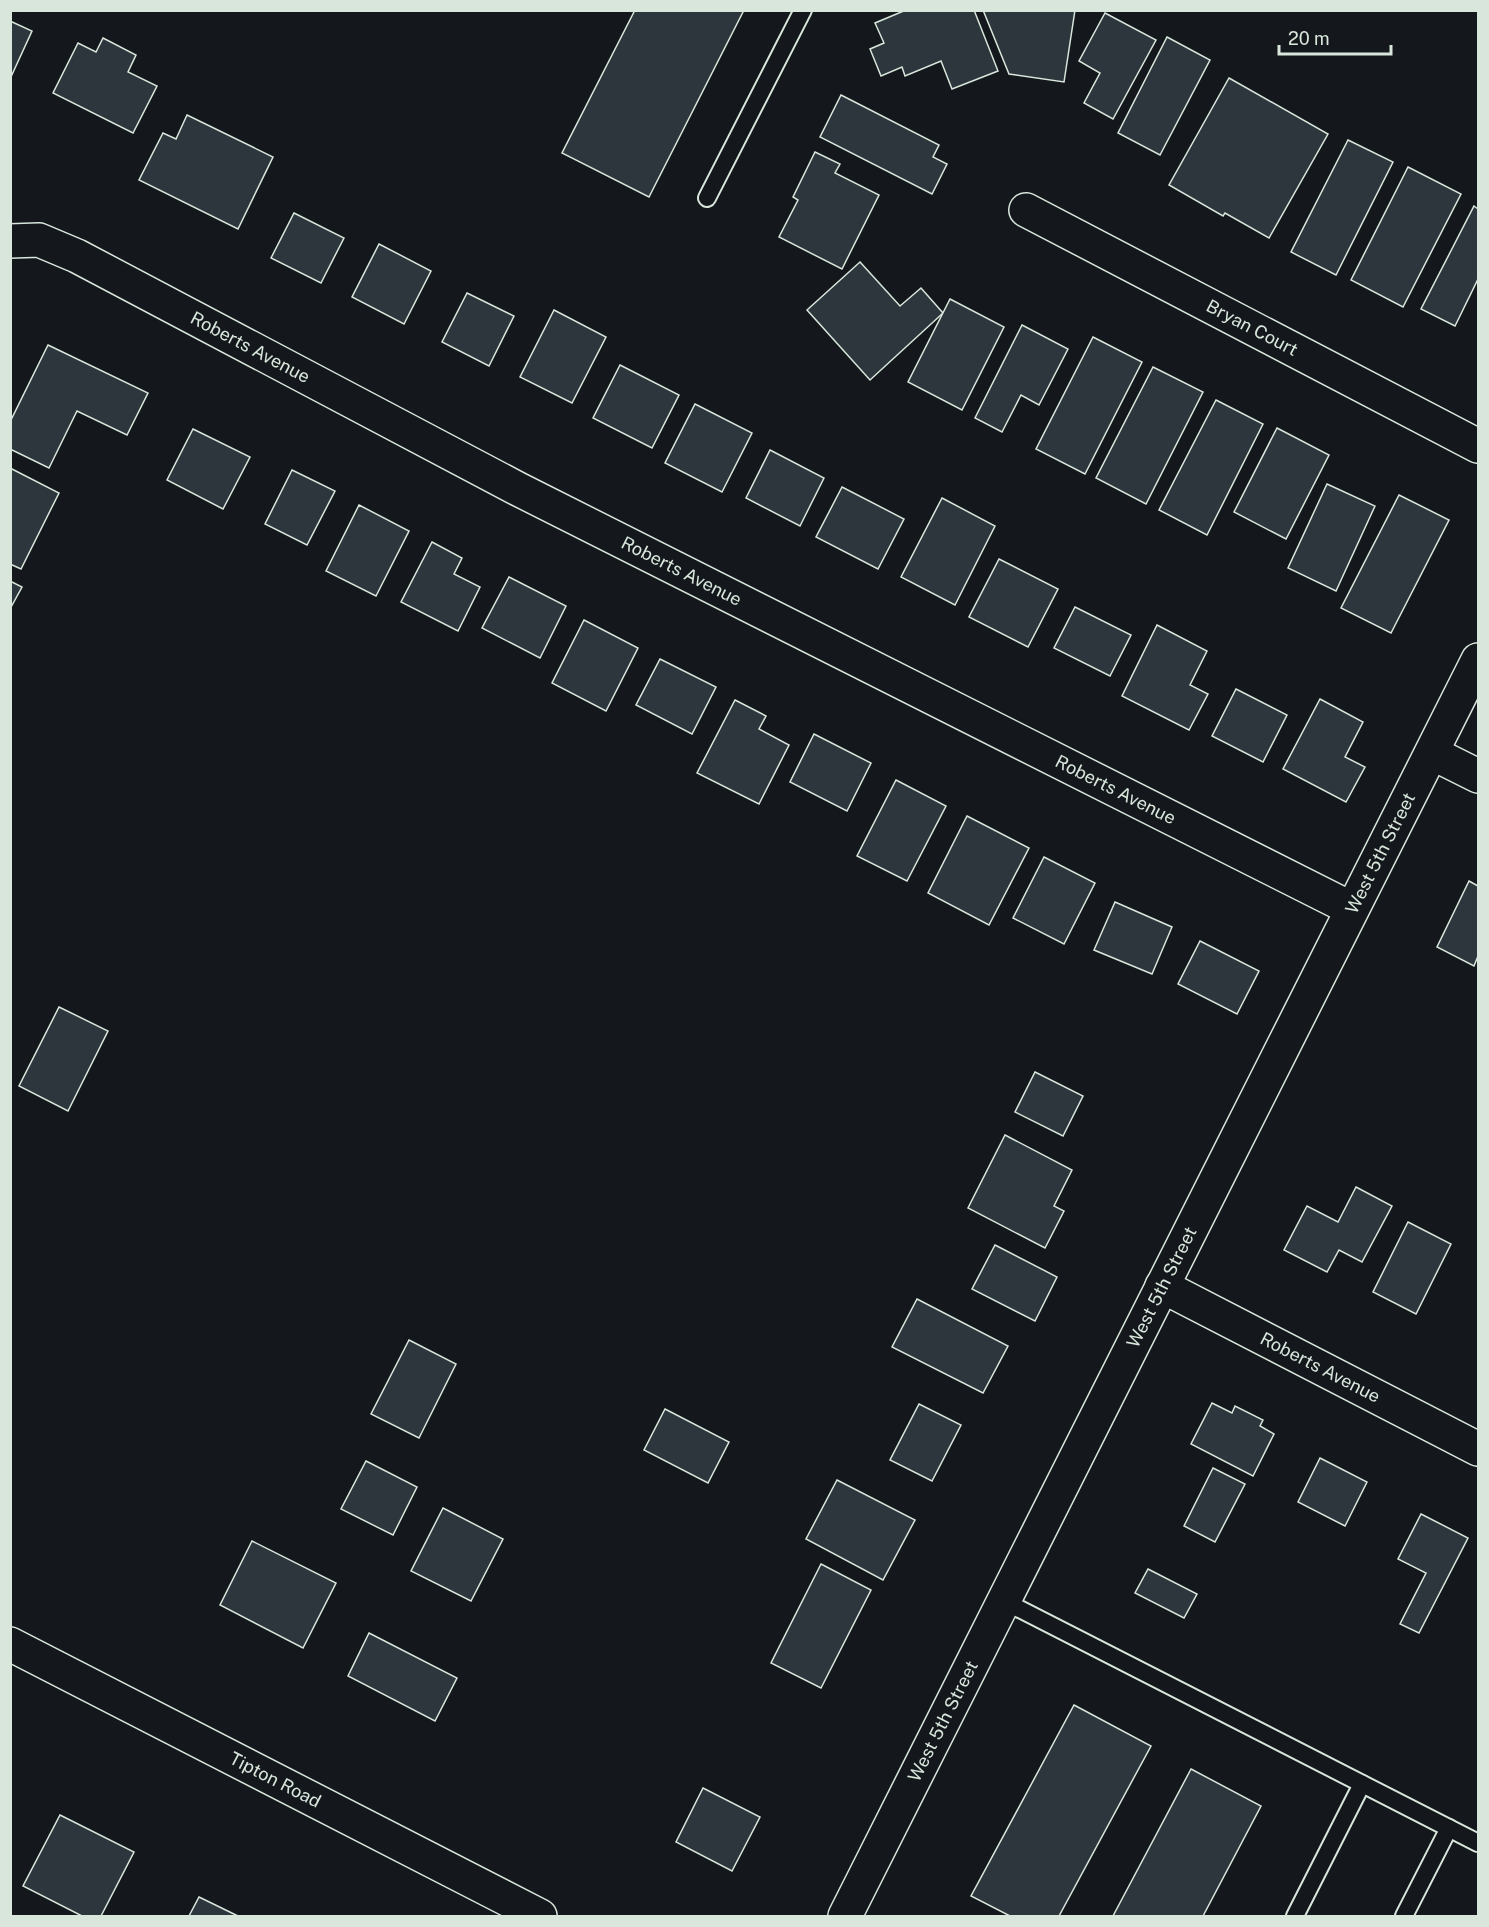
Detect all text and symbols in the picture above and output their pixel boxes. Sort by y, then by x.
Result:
scale bar [1279,18,1392,56]
text: 20 m [1288,28,1330,49]
street label: Bryan Court [1203,295,1302,360]
street label: Roberts Avenue [187,307,314,387]
street label: Roberts Avenue [618,532,745,610]
street label: Roberts Avenue [1052,750,1179,829]
street label: West 5th Street [1341,789,1419,917]
street label: West 5th Street [1122,1223,1201,1351]
street label: Roberts Avenue [1257,1328,1384,1407]
street label: West 5th Street [903,1657,982,1785]
street label: Tipton Road [226,1747,325,1812]

